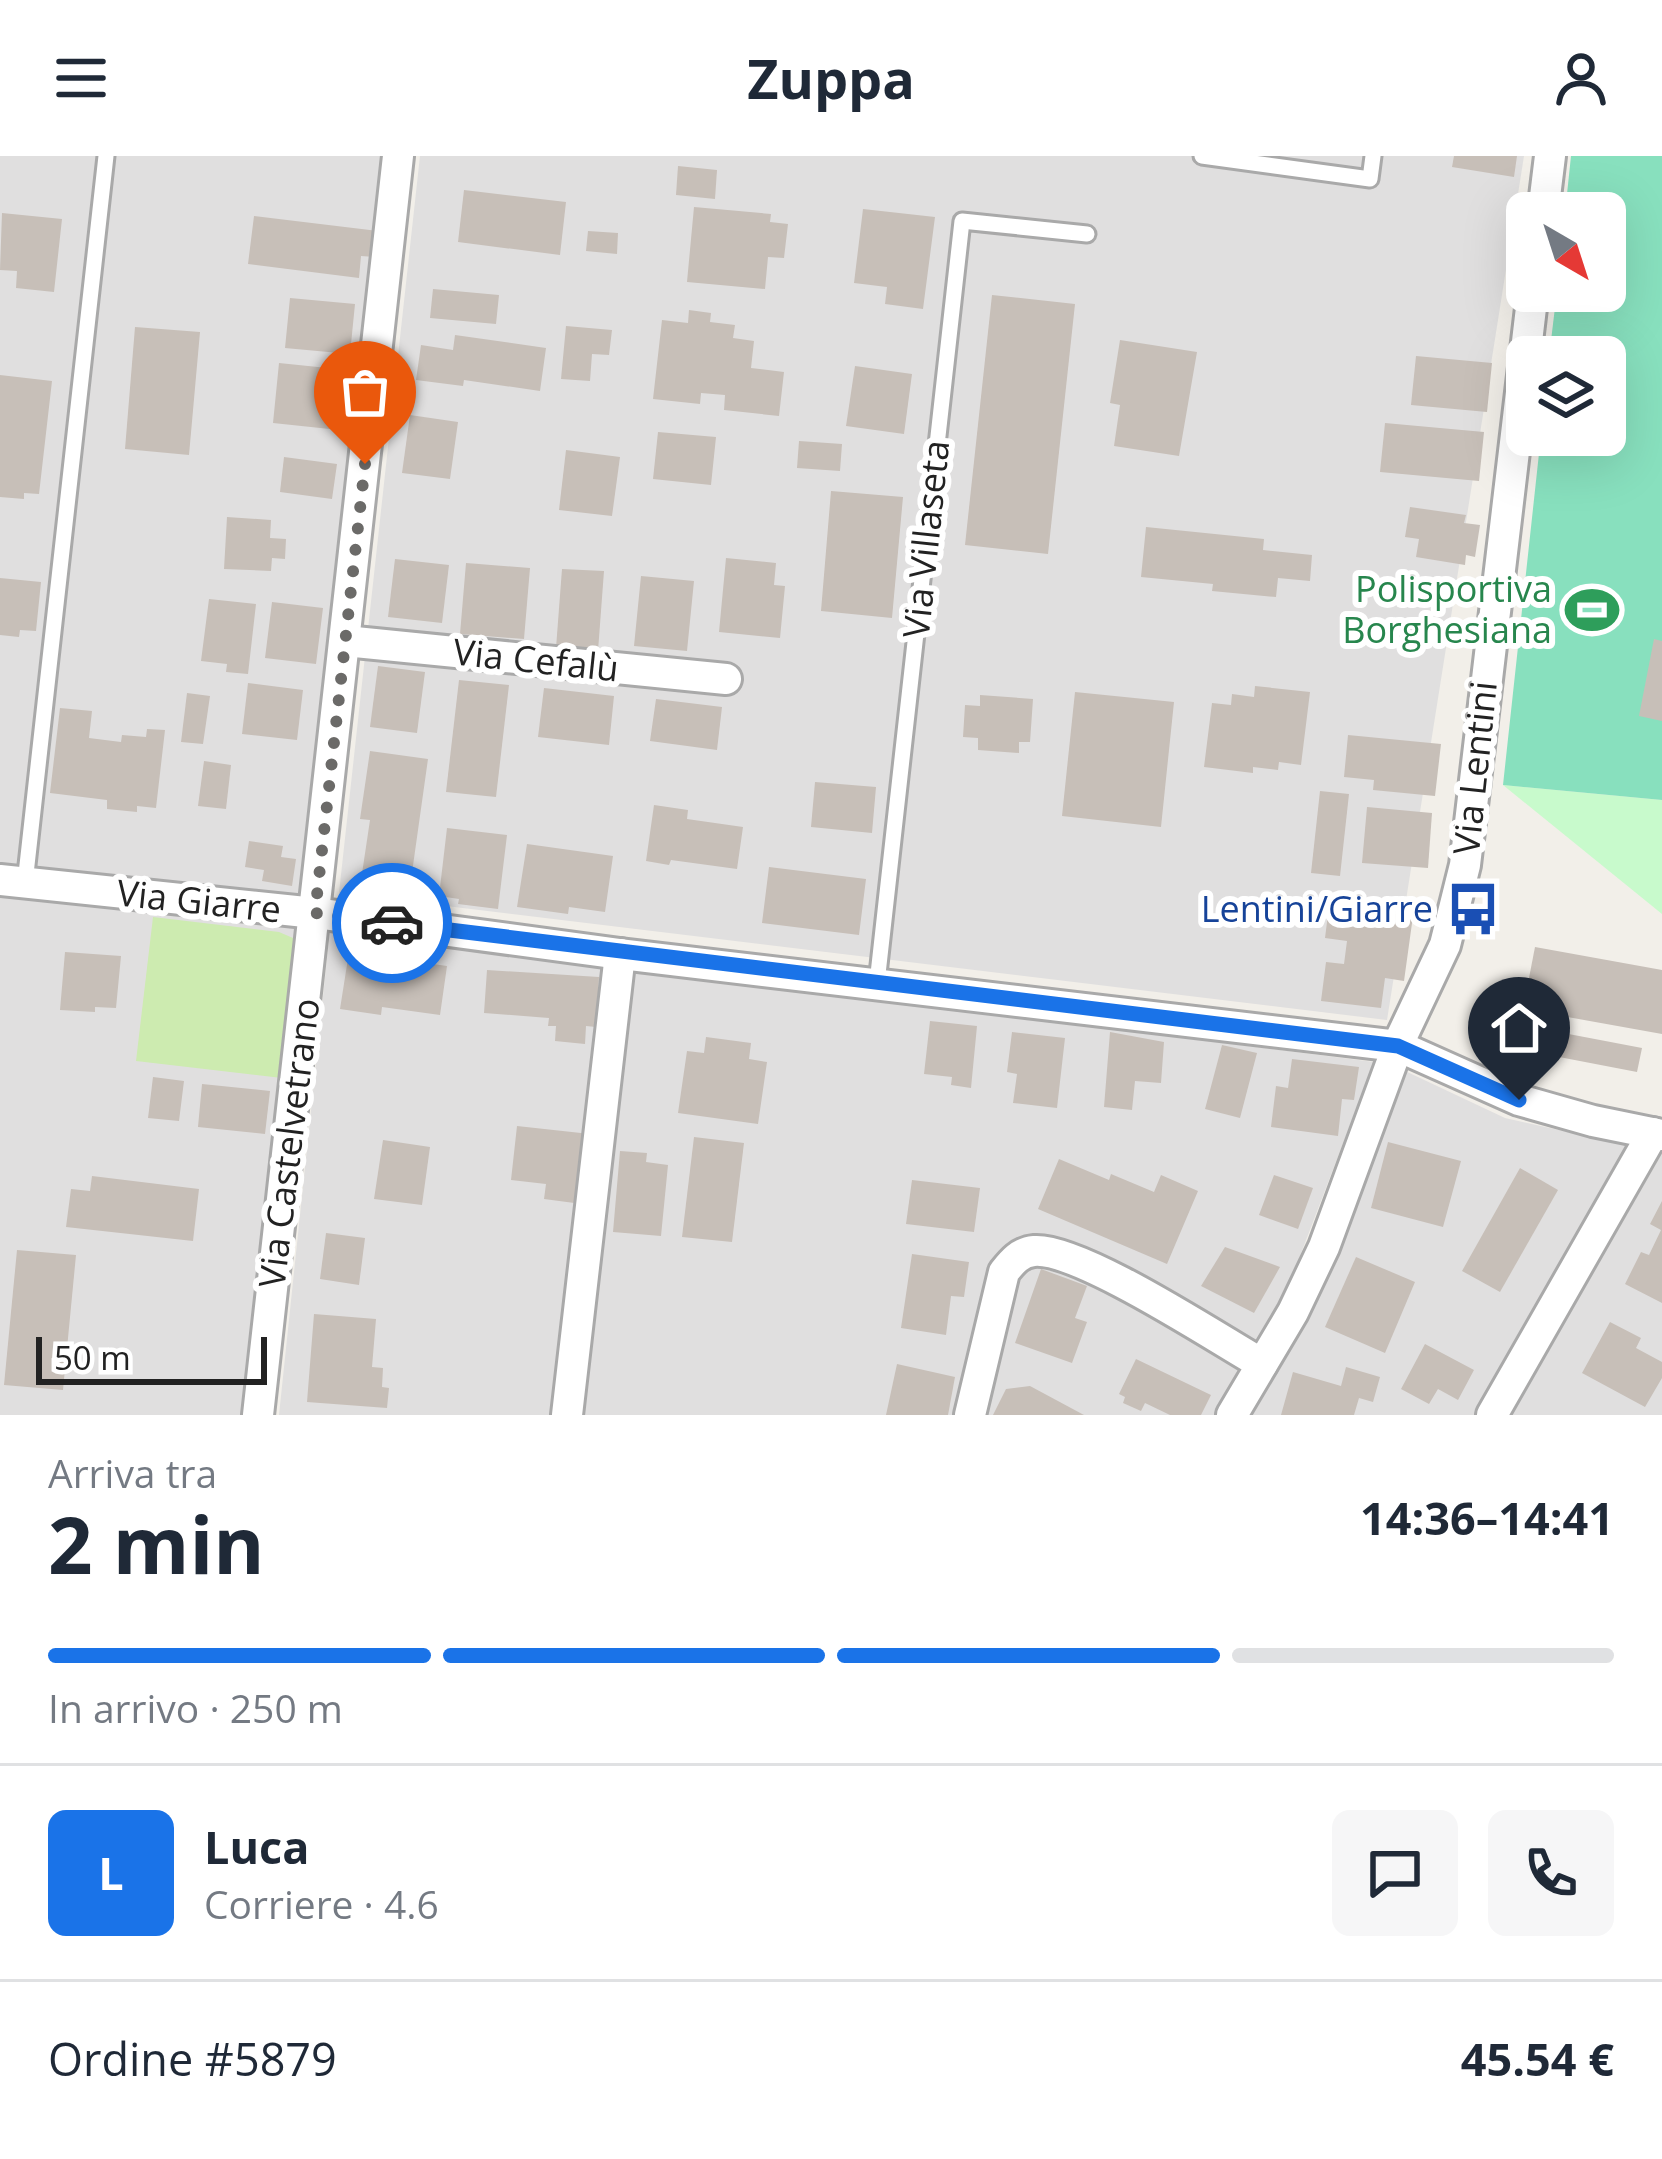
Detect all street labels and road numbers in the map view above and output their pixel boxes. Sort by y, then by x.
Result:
street label: Via Villaseta [891,438,960,640]
street label: Via Cefalù [451,626,621,693]
street label: Via Lentini [1441,679,1508,857]
street label: Via Giarre [115,868,284,933]
street label: Via Castelvetrano [246,995,331,1291]

